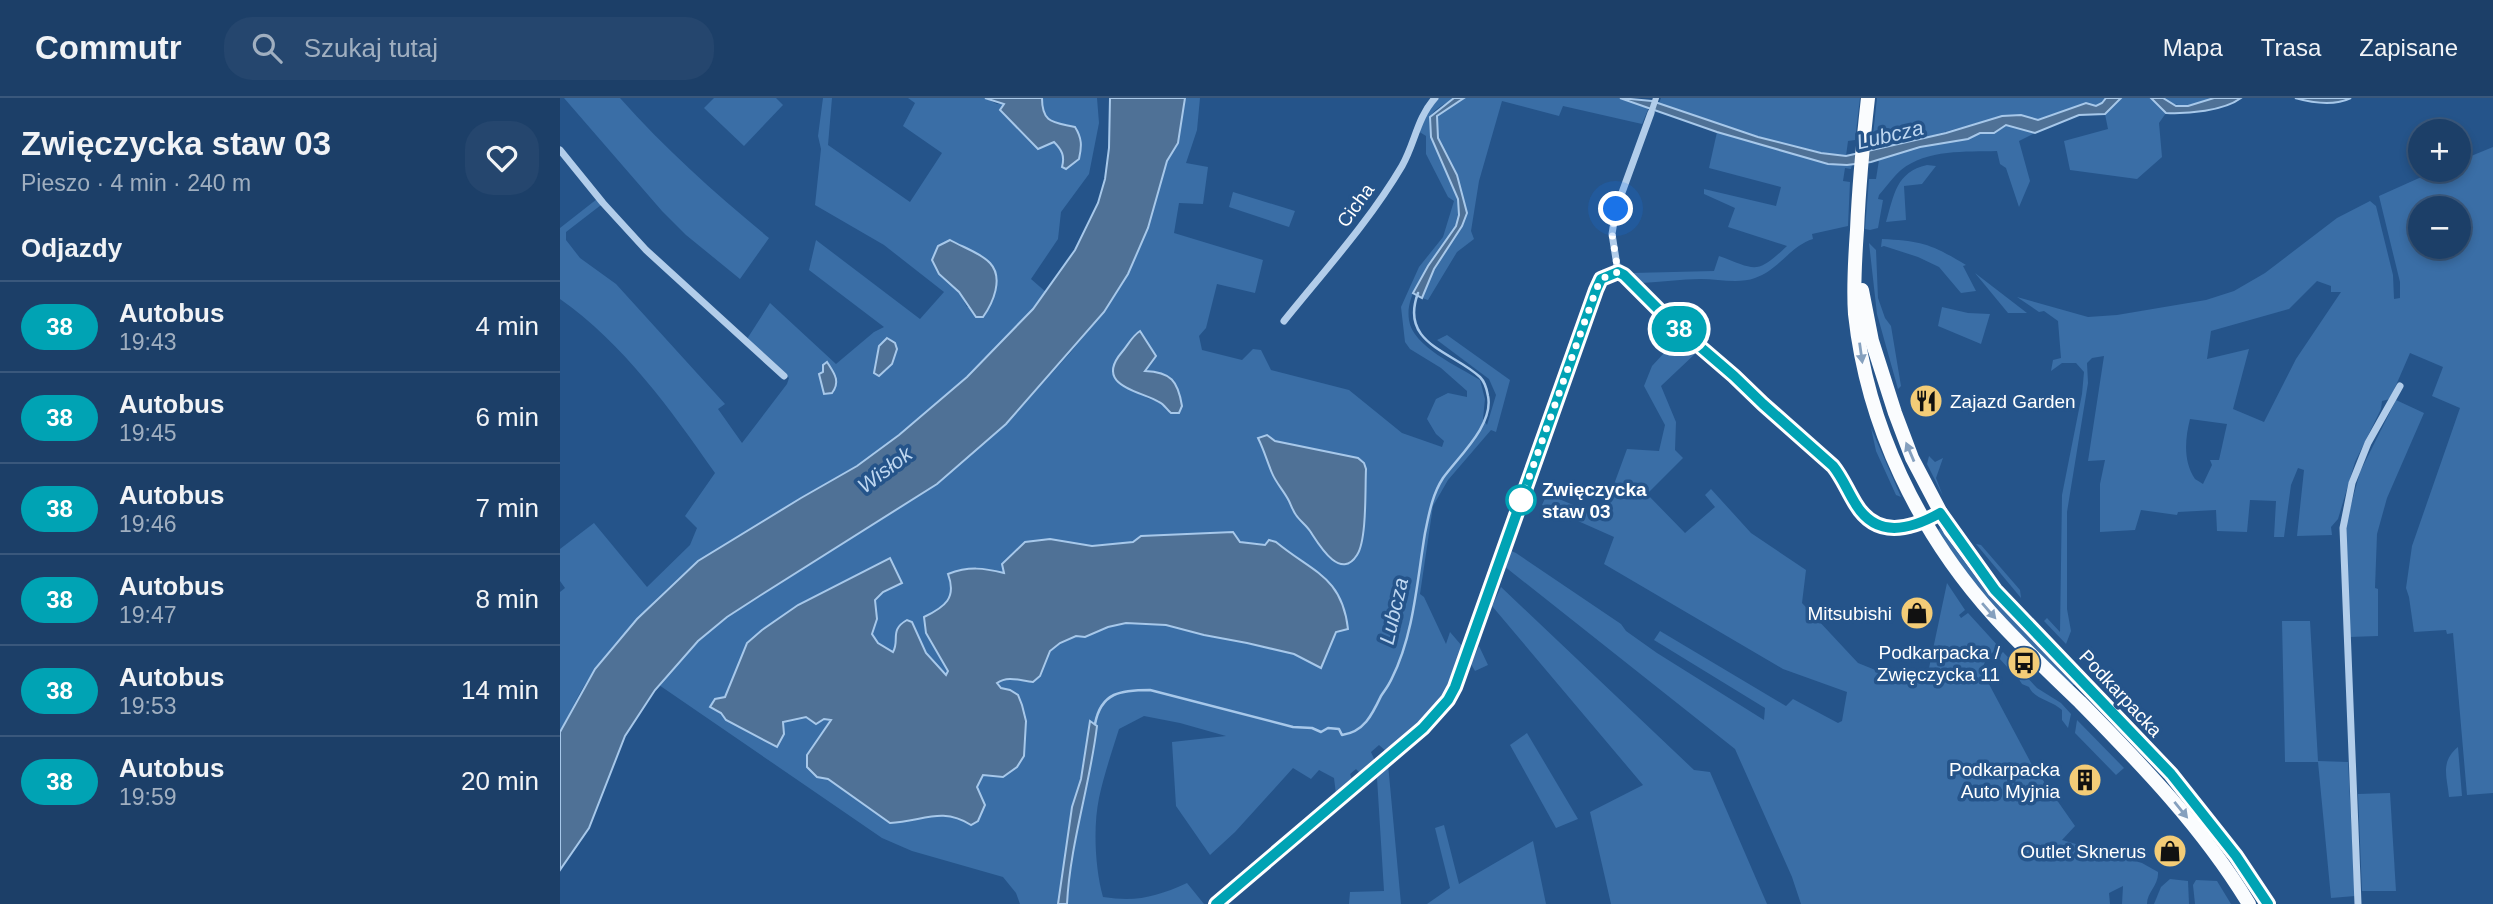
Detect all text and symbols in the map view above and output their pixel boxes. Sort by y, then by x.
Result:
search box [224,17,714,80]
text: Commutr [35,29,182,66]
icon: search [248,29,286,67]
text: Szukaj tutaj [304,33,438,63]
text: Mapa [2163,34,2223,61]
text: Trasa [2261,34,2321,61]
text: Zapisane [2359,34,2458,61]
water label: Lubcza [1854,116,1925,153]
map controls [2408,119,2471,259]
button: + [2408,119,2471,182]
button: heart [465,121,539,195]
text: Zwięczycka staw 03 [21,125,331,162]
text: Pieszo · 4 min · 240 m [21,170,251,196]
street label: Cicha [1333,179,1378,231]
your location [1598,191,1633,226]
button: − [2408,196,2471,259]
text: Odjazdy [21,233,122,263]
text: Autobus [119,298,224,328]
line badge: 38 [1648,306,1710,352]
text: 4 min [475,311,539,341]
text: 38 [46,313,73,340]
text: 38 [1666,315,1692,342]
text: 19:43 [119,329,177,355]
one-way arrow [1856,342,1867,364]
restaurant icon: Zajazd Garden [1907,382,1945,420]
text: Autobus [119,389,224,419]
place label: Zajazd Garden [1950,391,2076,412]
text: 6 min [475,402,539,432]
text: 38 [46,404,73,431]
text: 19:45 [119,420,177,446]
water label: Wisłok [853,441,917,497]
one-way arrow [1904,442,1916,462]
place label: Zwięczycka staw 03 [1542,479,1647,522]
text: Autobus [119,480,224,510]
marker: Zwięczycka staw 03 [1506,485,1536,515]
text: 7 min [475,493,539,523]
text: 38 [46,495,73,522]
text: 19:46 [119,511,177,537]
text: Autobus [119,571,224,601]
water label: Lubcza [1375,575,1412,646]
text: 8 min [475,584,539,614]
text: 38 [46,586,73,613]
shop icon: Mitsubishi [1898,594,1936,632]
text: 19:47 [119,602,177,628]
one-way arrow [1981,602,1996,619]
place label: Mitsubishi [1808,603,1892,624]
place label: Podkarpacka / Zwięczycka 11 [1877,642,2001,685]
bus stop icon: Podkarpacka / Zwięczycka 11 [2005,644,2043,682]
street label: Podkarpacka [2075,646,2166,741]
text: Autobus [119,662,224,692]
text: 14 min [461,675,539,705]
text: 38 [46,677,73,704]
text: 19:53 [119,693,177,719]
text: Autobus [119,753,224,783]
place label: Podkarpacka Auto Myjnia [1949,759,2060,802]
building icon: Podkarpacka Auto Myjnia [2066,761,2104,799]
text: 20 min [461,766,539,796]
text: 38 [46,768,73,795]
text: 19:59 [119,784,177,810]
one-way arrow [2173,801,2188,818]
shop icon: Outlet Sknerus [2151,832,2189,870]
place label: Outlet Sknerus [2020,841,2146,862]

